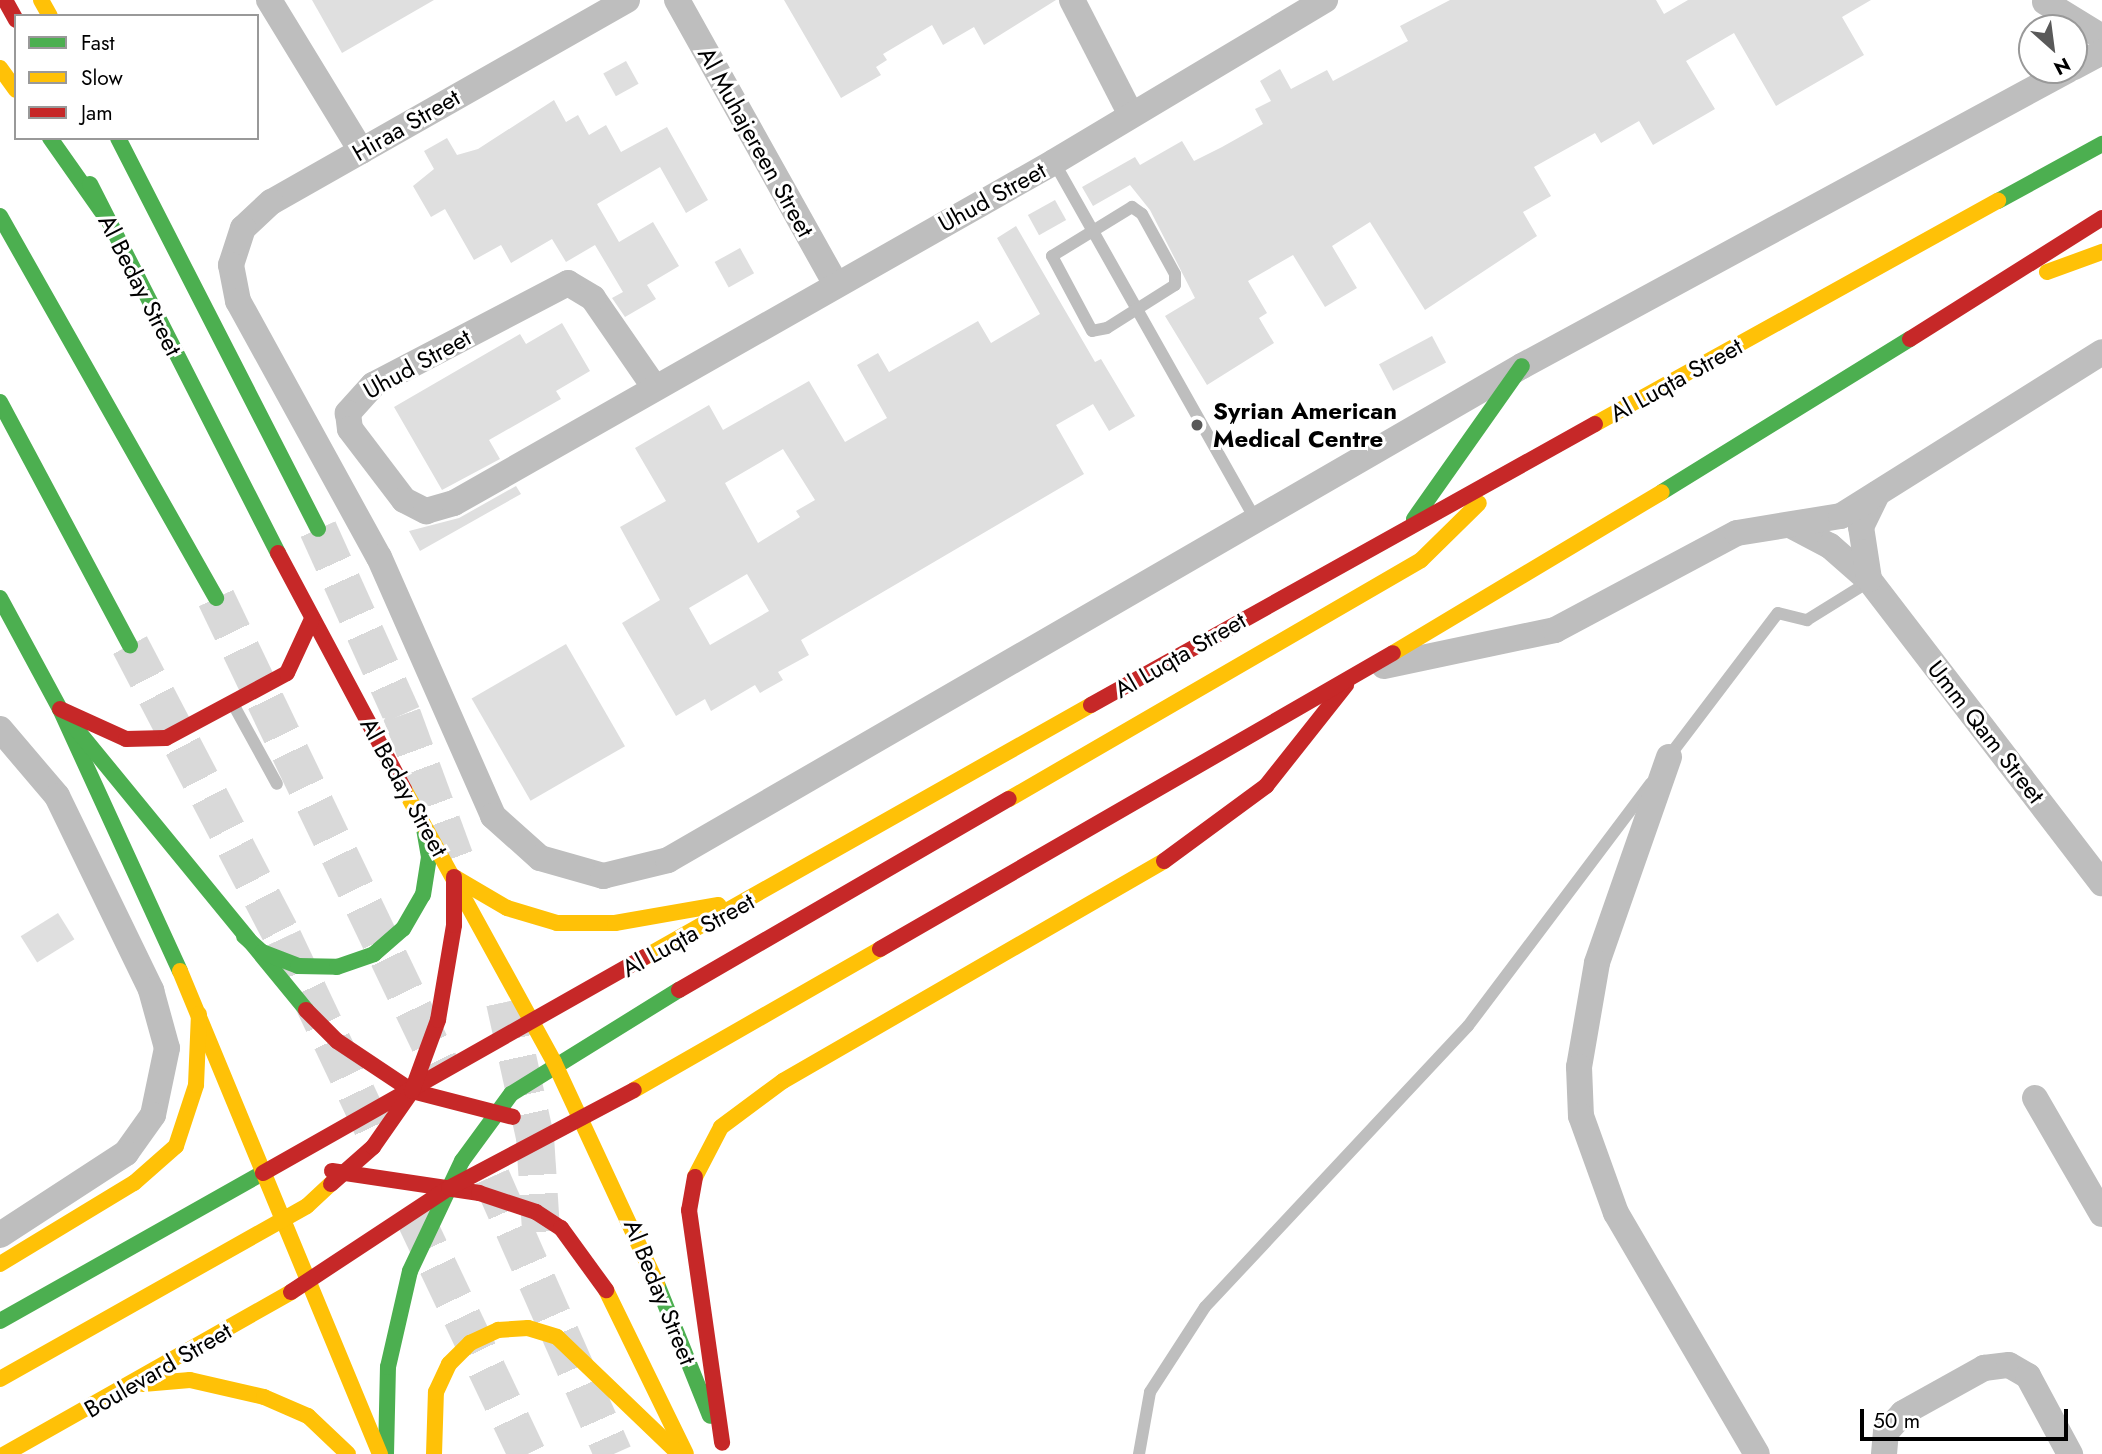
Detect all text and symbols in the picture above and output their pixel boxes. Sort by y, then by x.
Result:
legend [14,14,259,140]
north arrow [2018,14,2088,84]
text: Fast [81,28,114,58]
street label: Al Muhajereen Street [692,42,820,242]
text: N [2049,51,2075,82]
text: Slow [81,63,123,93]
street label: Hiraa Street [347,83,465,167]
text: Jam [81,98,113,128]
street label: Uhud Street [933,156,1051,238]
street label: Al Beday Street [92,210,188,360]
street label: Uhud Street [358,323,476,405]
street label: Al Luqta Street [1605,332,1747,428]
place label: Syrian American Medical Centre [1213,397,1397,453]
marker: Syrian American Medical Centre [1187,415,1207,435]
street label: Al Luqta Street [1109,606,1251,704]
street label: Umm Qam Street [1921,655,2051,809]
street label: Al Beday Street [354,712,454,862]
street label: Al Luqta Street [617,887,759,983]
street label: Al Beday Street [618,1215,702,1369]
street label: Boulevard Street [79,1316,237,1424]
scale bar [1864,1394,2072,1438]
text: 50 m [1873,1406,1920,1436]

